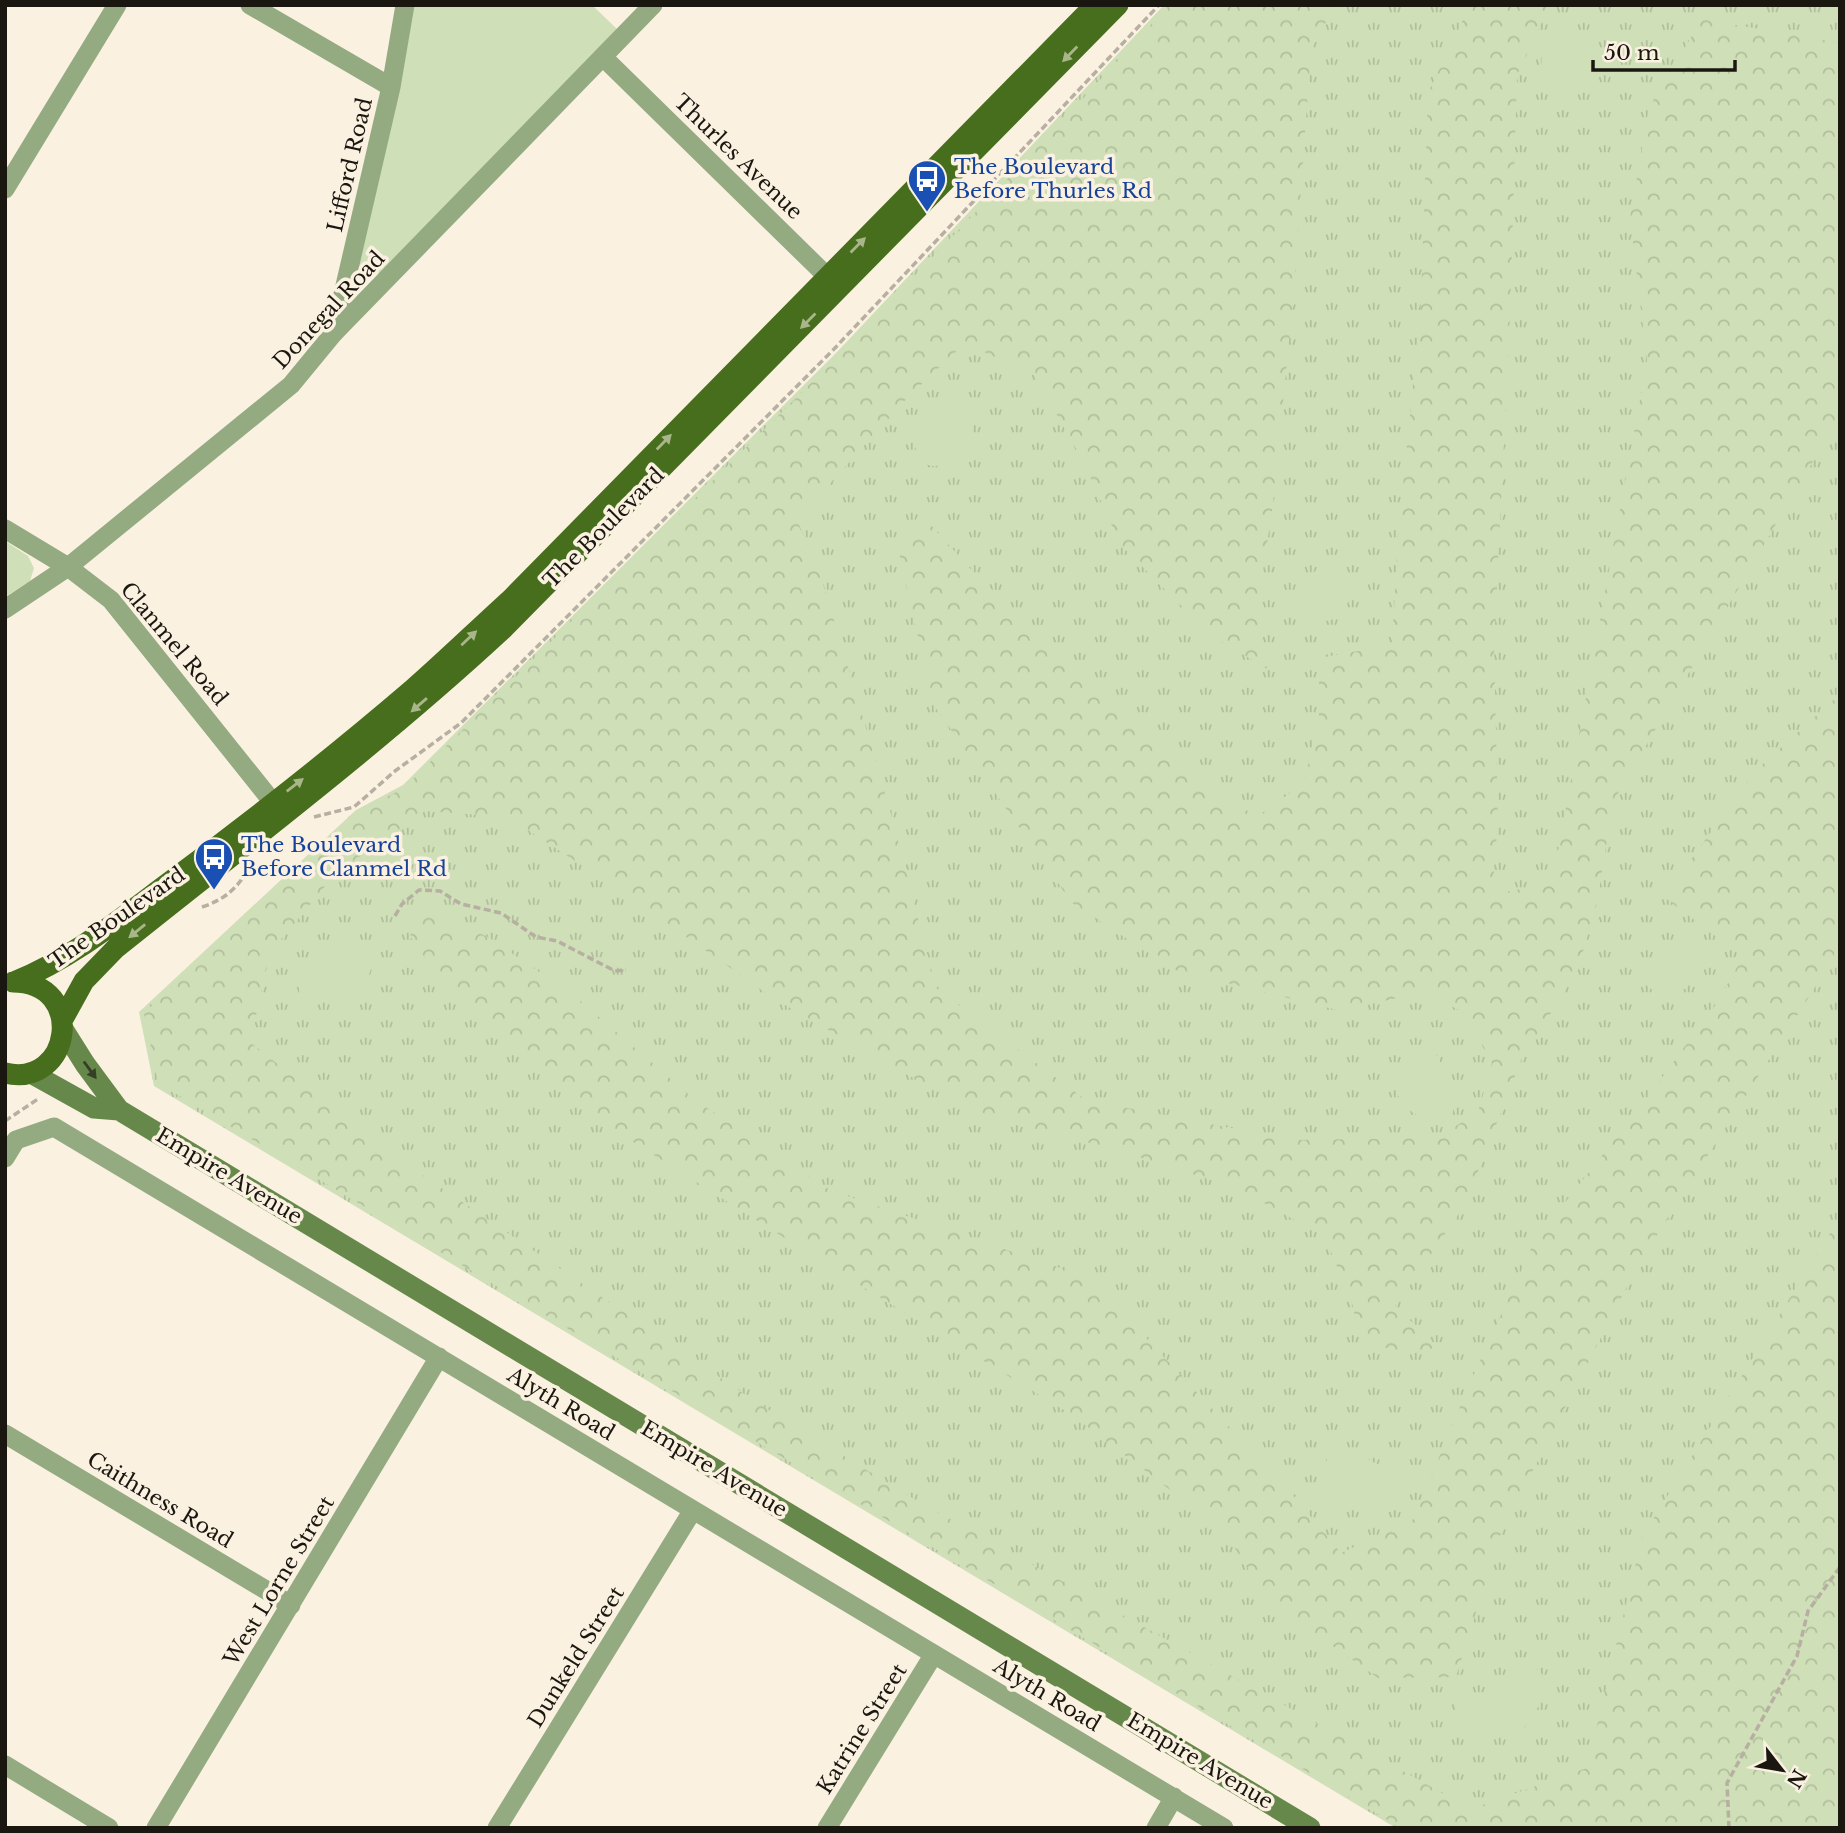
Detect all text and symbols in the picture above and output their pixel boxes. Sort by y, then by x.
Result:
scale bar [1593,28,1735,72]
text: 50 m [1604,40,1660,66]
one-way arrow [1062,46,1078,62]
street label: Thurles Avenue [668,89,808,225]
street label: Lifford Road [322,95,378,235]
place label: The Boulevard Before Thurles Rd [954,154,1152,204]
bus stop icon: The Boulevard Before Thurles Rd [906,158,948,213]
one-way arrow [850,237,866,253]
street label: Donegal Road [268,246,390,374]
one-way arrow [799,313,816,330]
one-way arrow [656,434,673,451]
street label: The Boulevard [538,462,670,594]
street label: Clanmel Road [115,577,233,711]
one-way arrow [460,630,477,646]
one-way arrow [411,697,428,712]
one-way arrow [287,778,304,793]
place label: The Boulevard Before Clanmel Rd [241,832,447,882]
bus stop icon: The Boulevard Before Clanmel Rd [193,836,235,891]
street label: The Boulevard [44,861,190,975]
one-way arrow [129,923,146,938]
one-way arrow [83,1061,97,1079]
street label: Empire Avenue [151,1122,307,1230]
street label: Alyth Road [502,1361,619,1446]
street label: Empire Avenue [636,1415,792,1523]
street label: Caithness Road [82,1446,238,1554]
street label: West Lorne Street [218,1491,340,1671]
street label: Dunkeld Street [522,1582,630,1732]
street label: Alyth Road [988,1652,1105,1737]
street label: Katrine Street [812,1659,912,1799]
street label: Empire Avenue [1122,1707,1278,1815]
north arrow [1747,1735,1817,1805]
text: N [1782,1765,1811,1792]

